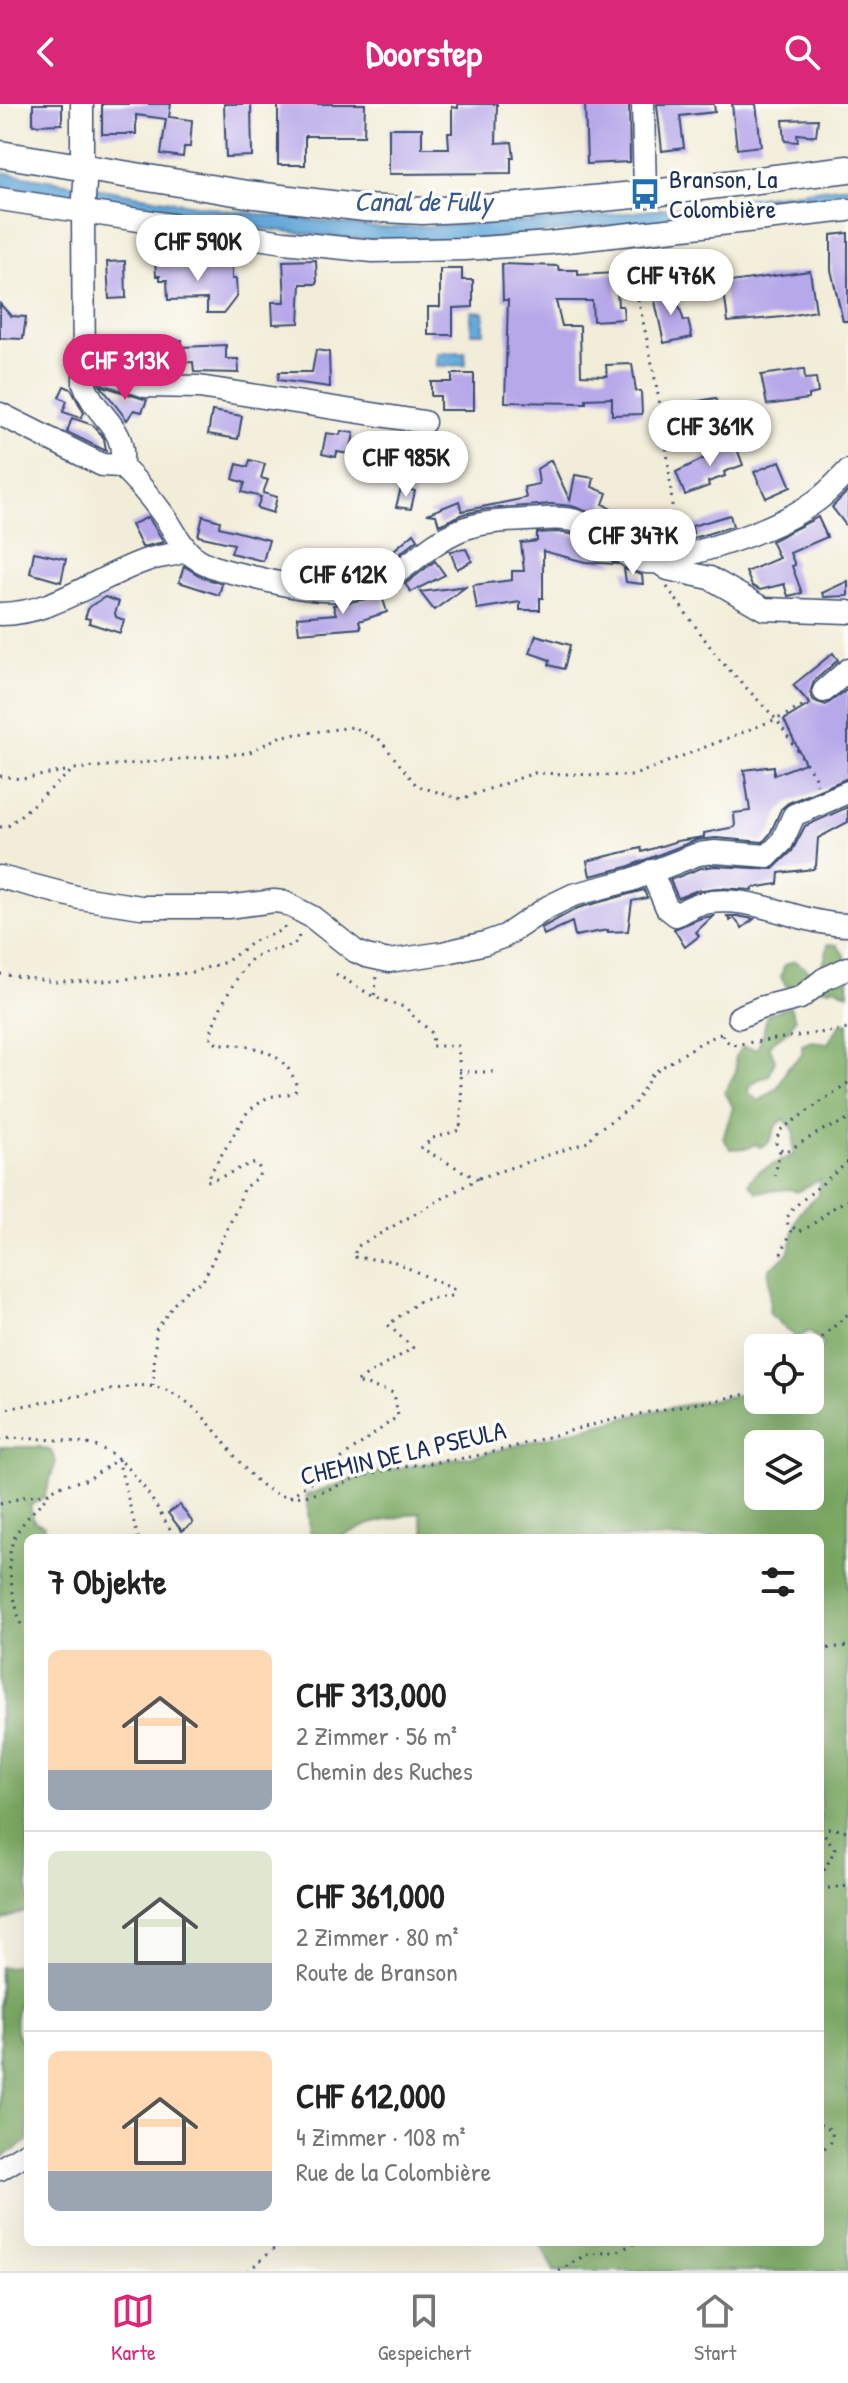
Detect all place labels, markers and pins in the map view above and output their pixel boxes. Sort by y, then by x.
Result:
place label: Branson, La Colombière [669,161,777,226]
bus stop icon: Branson, La Colombière [628,177,662,211]
pin: CHF 590K [115,215,281,283]
pin: CHF 476K [588,249,754,317]
pin: CHF 313K [42,334,208,402]
pin: CHF 361K [627,400,793,468]
pin: CHF 985K [323,431,489,499]
pin: CHF 347K [550,509,716,577]
pin: CHF 612K [260,548,426,616]

